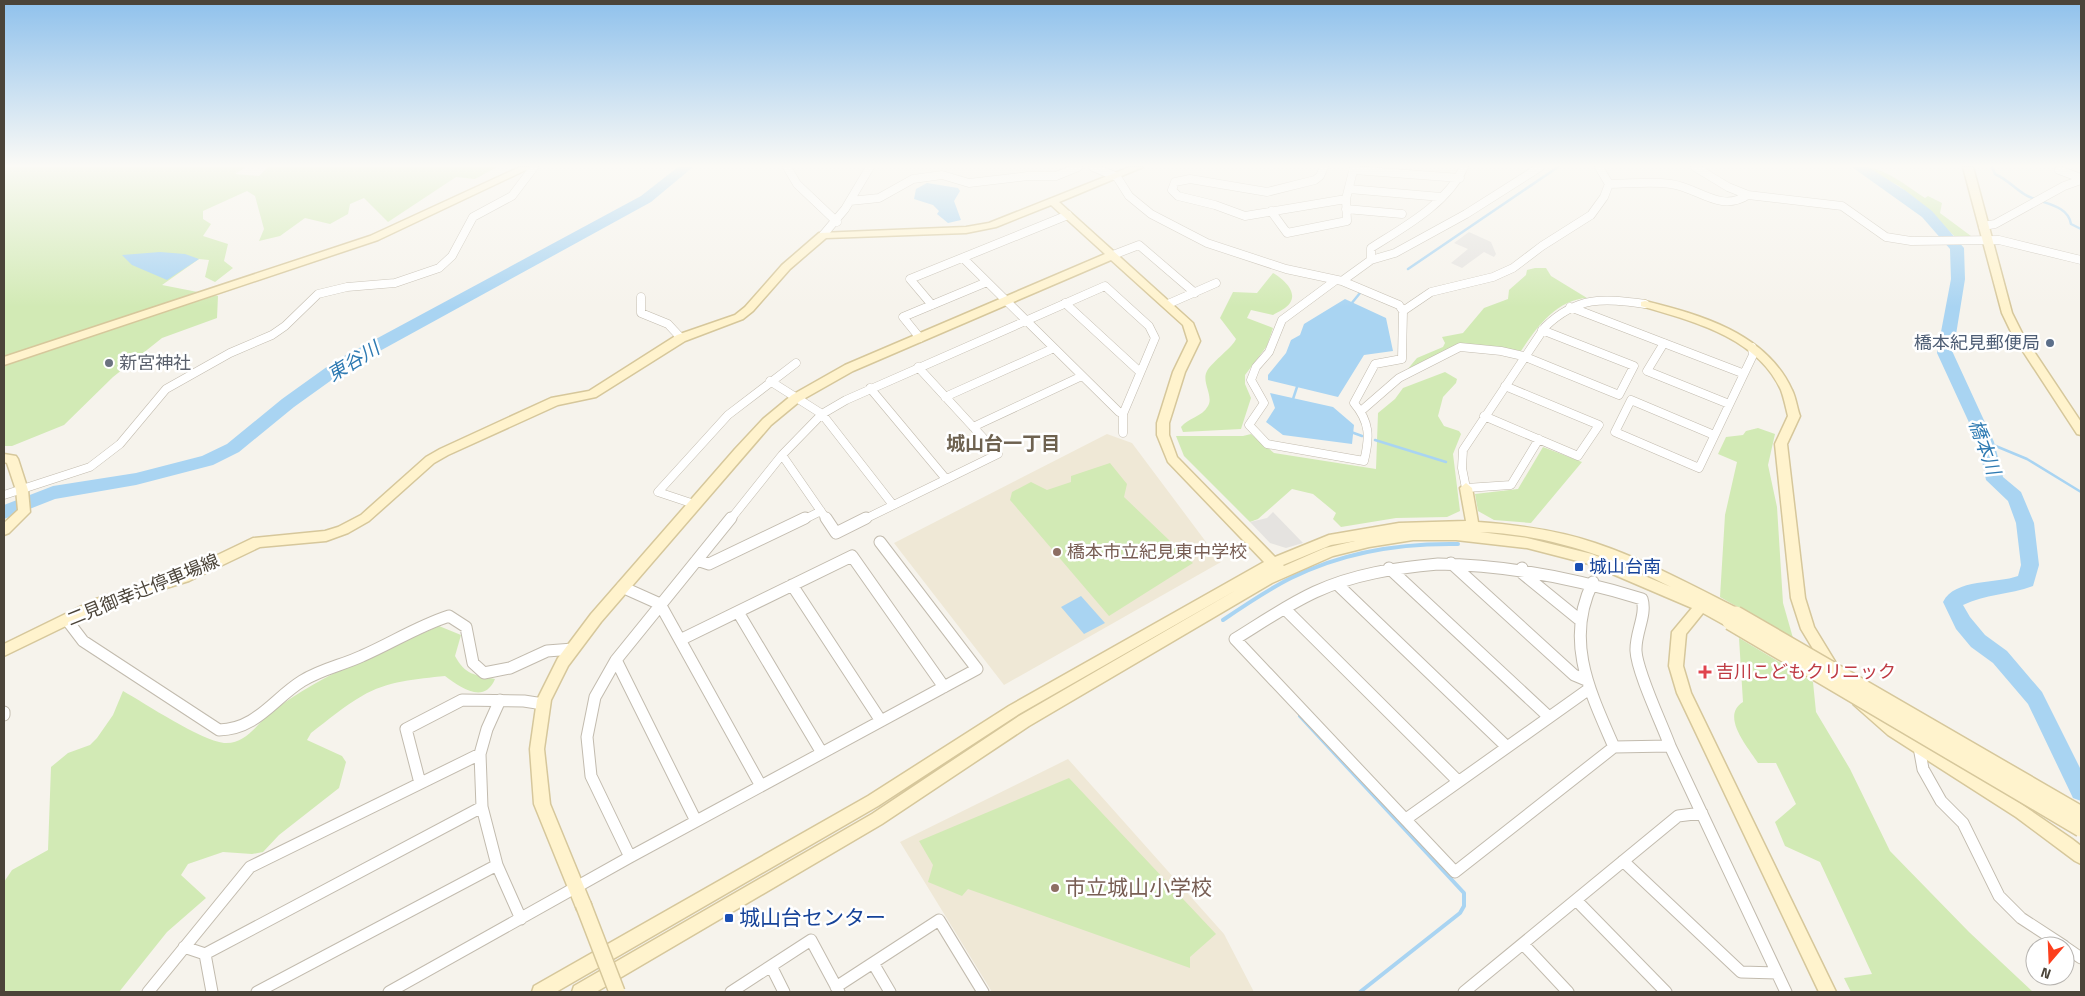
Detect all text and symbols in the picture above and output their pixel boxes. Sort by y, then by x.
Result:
place label: 橋本紀見郵便局 [1914,329,2040,356]
water label: 東谷川 [321,332,386,388]
marker: 橋本紀見郵便局 [2044,337,2056,349]
place label: 新宮神社 [119,349,191,376]
marker: 新宮神社 [103,357,115,369]
water label: 橋本川 [1962,415,2010,480]
district label: 城山台一丁目 [946,428,1060,457]
place label: 橋本市立紀見東中学校 [1067,538,1247,565]
marker: 橋本市立紀見東中学校 [1051,546,1063,558]
street label: 二見御幸辻停車場線 [63,547,223,632]
place label: 城山台南 [1589,553,1661,580]
marker: 城山台南 [1573,561,1585,573]
place label: 吉川こどもクリニック [1716,658,1896,685]
marker: 吉川こどもクリニック [1698,665,1712,679]
place label: 市立城山小学校 [1065,871,1212,903]
marker: 市立城山小学校 [1049,882,1061,894]
place label: 城山台センター [739,901,886,933]
marker: 城山台センター [723,912,735,924]
north arrow [2025,936,2075,986]
text: N [2038,962,2054,985]

